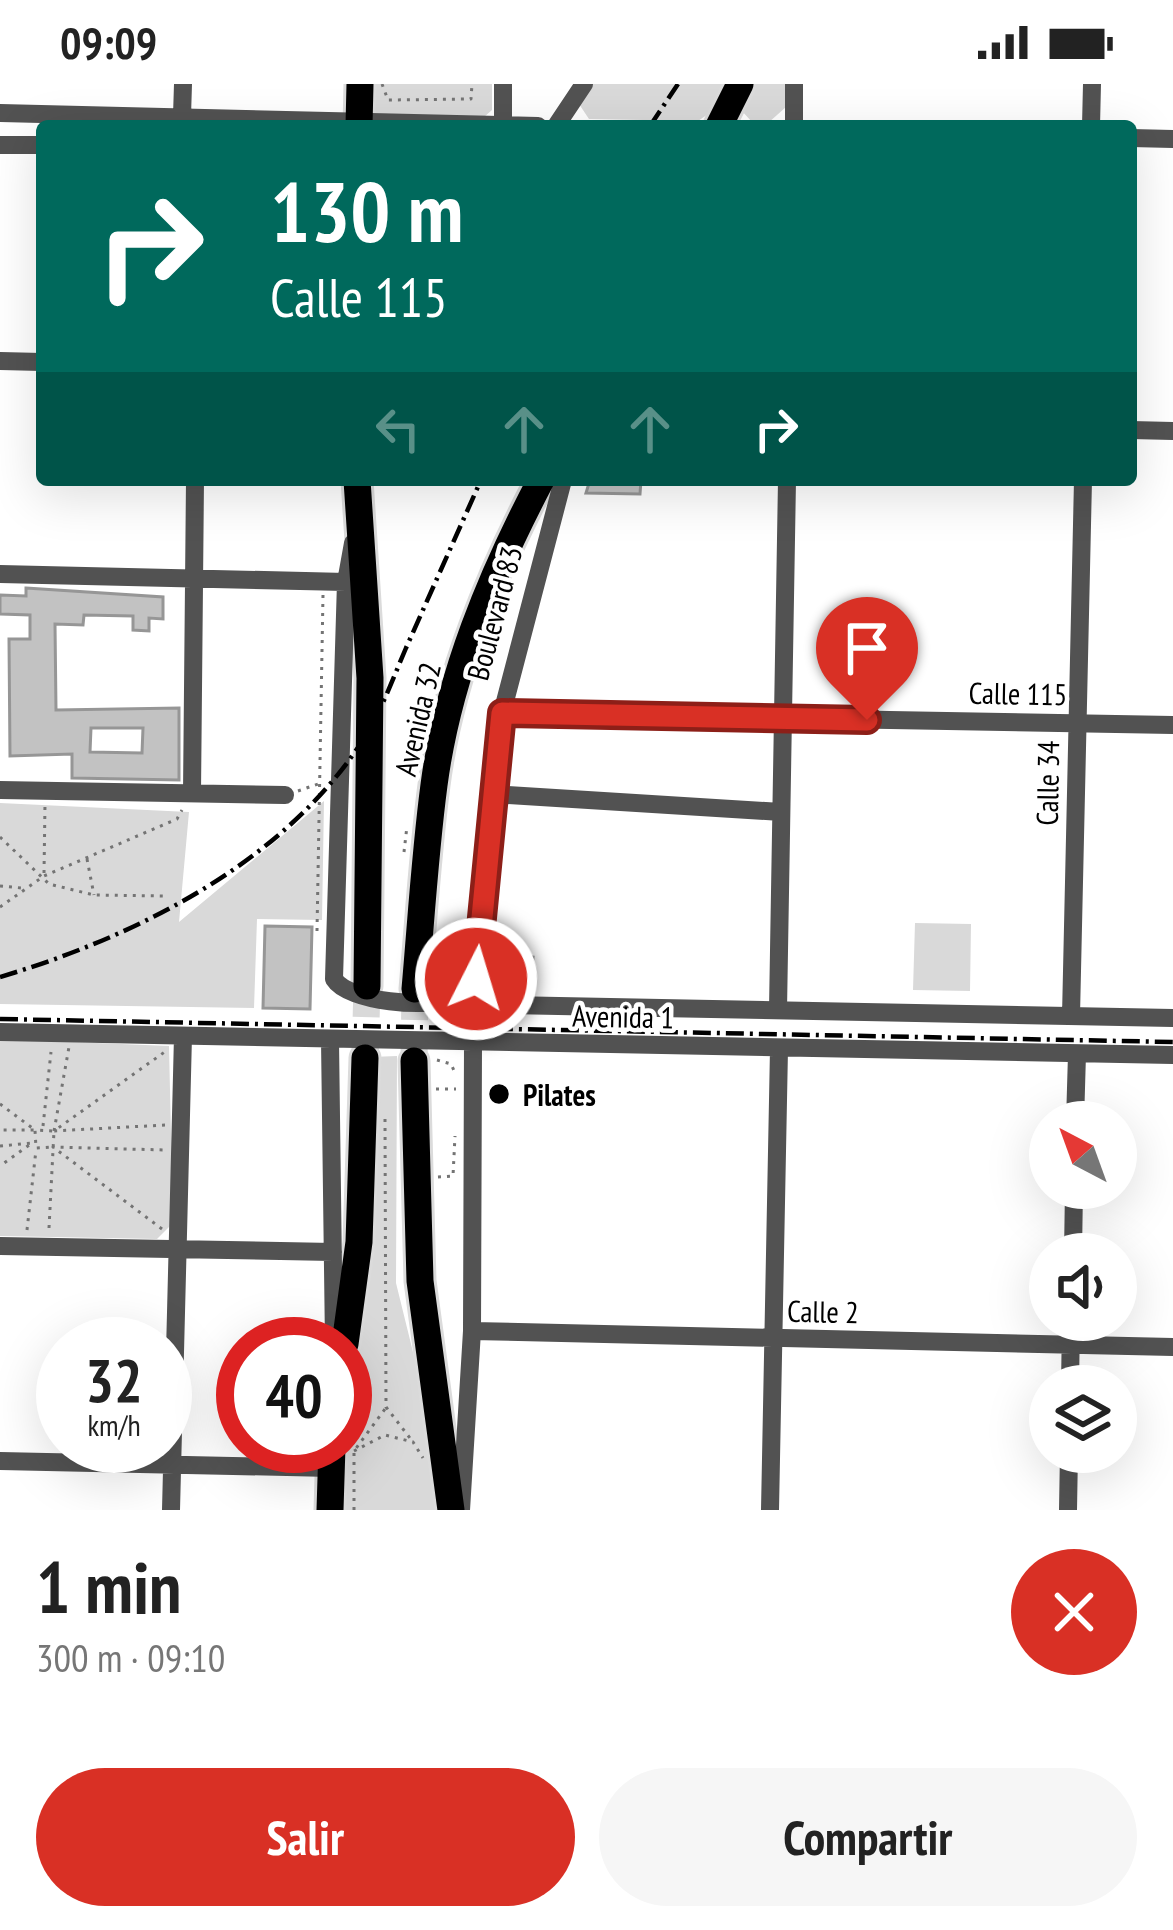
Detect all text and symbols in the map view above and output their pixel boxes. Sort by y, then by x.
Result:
text: 09:09 [60,13,157,71]
text: 130 m [270,156,463,265]
icon: right [72,168,228,324]
text: Calle 115 [270,262,447,332]
icon: left [365,396,431,462]
icon: ahead [491,396,557,462]
icon: ahead [617,396,683,462]
icon: right [743,396,809,462]
street label: Boulevard 83 [457,542,531,684]
pin [816,597,918,720]
icon: arrive [834,615,900,681]
street label: Avenida 32 [385,658,449,780]
street label: Calle 115 [968,673,1068,713]
street label: Calle 34 [1027,740,1067,826]
position arrow [413,916,539,1042]
street label: Avenida 1 [572,996,674,1036]
place label: Pilates [523,1075,596,1114]
marker: Pilates [486,1081,512,1107]
north arrow [1029,1101,1137,1209]
map controls [1029,1101,1137,1473]
button: sound [1029,1233,1137,1341]
street label: Calle 2 [787,1291,859,1331]
speed limit sign: 40 [216,1317,372,1473]
text: 32 [85,1341,143,1419]
button: layers [1029,1365,1137,1473]
text: km/h [87,1405,141,1444]
text: 1 min [36,1540,181,1633]
button: close [1011,1549,1137,1675]
text: 300 m · 09:10 [36,1632,225,1683]
button: Salir [36,1768,575,1906]
button: Compartir [599,1768,1137,1906]

